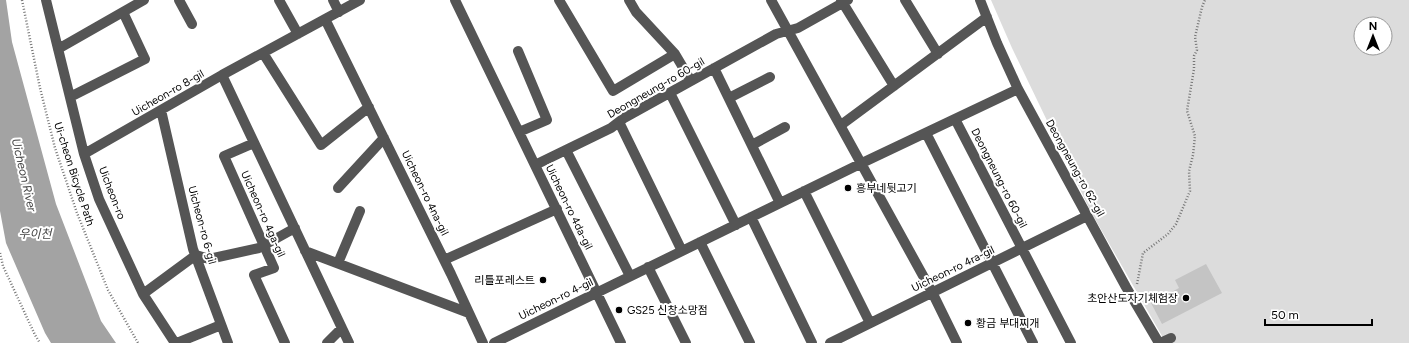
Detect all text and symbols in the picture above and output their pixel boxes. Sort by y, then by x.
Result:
north arrow [1353,16,1393,56]
text: N [1369,20,1377,33]
street label: Deongneung-ro 60-gil [605,55,707,121]
street label: Uicheon-ro 8-gil [130,67,206,119]
street label: Deongneung-ro 62-gil [1043,117,1107,219]
street label: Ui-cheon Bicycle Path [51,121,97,227]
street label: Deongneung-ro 60-gil [968,126,1030,230]
water label: Uicheon River [9,137,39,214]
street label: Uicheon-ro 4na-gil [399,148,451,238]
street label: Uicheon-ro 4da-gil [543,162,595,252]
street label: Uicheon-ro [96,165,128,221]
street label: Uicheon-ro 4ga-gil [238,169,288,259]
place label: 흥부네뒷고기 [856,182,917,195]
marker: 흥부네뒷고기 [843,183,853,193]
street label: Uicheon-ro 6-gil [185,184,219,266]
water label: 우이천 [18,227,54,241]
street label: Uicheon-ro 4ra-gil [909,243,997,295]
place label: 리틀포레스트 [474,274,535,287]
street label: Uicheon-ro 4-gil [517,275,595,323]
marker: 리틀포레스트 [538,275,548,285]
place label: 초안산도자기체험장 [1087,292,1178,305]
marker: 초안산도자기체험장 [1181,293,1191,303]
scale bar [1265,301,1372,327]
place label: GS25 신창소망점 [627,304,708,317]
marker: GS25 신창소망점 [614,305,624,315]
text: 50 m [1271,308,1299,322]
place label: 황금 부대찌개 [976,317,1039,330]
marker: 황금 부대찌개 [963,318,973,328]

